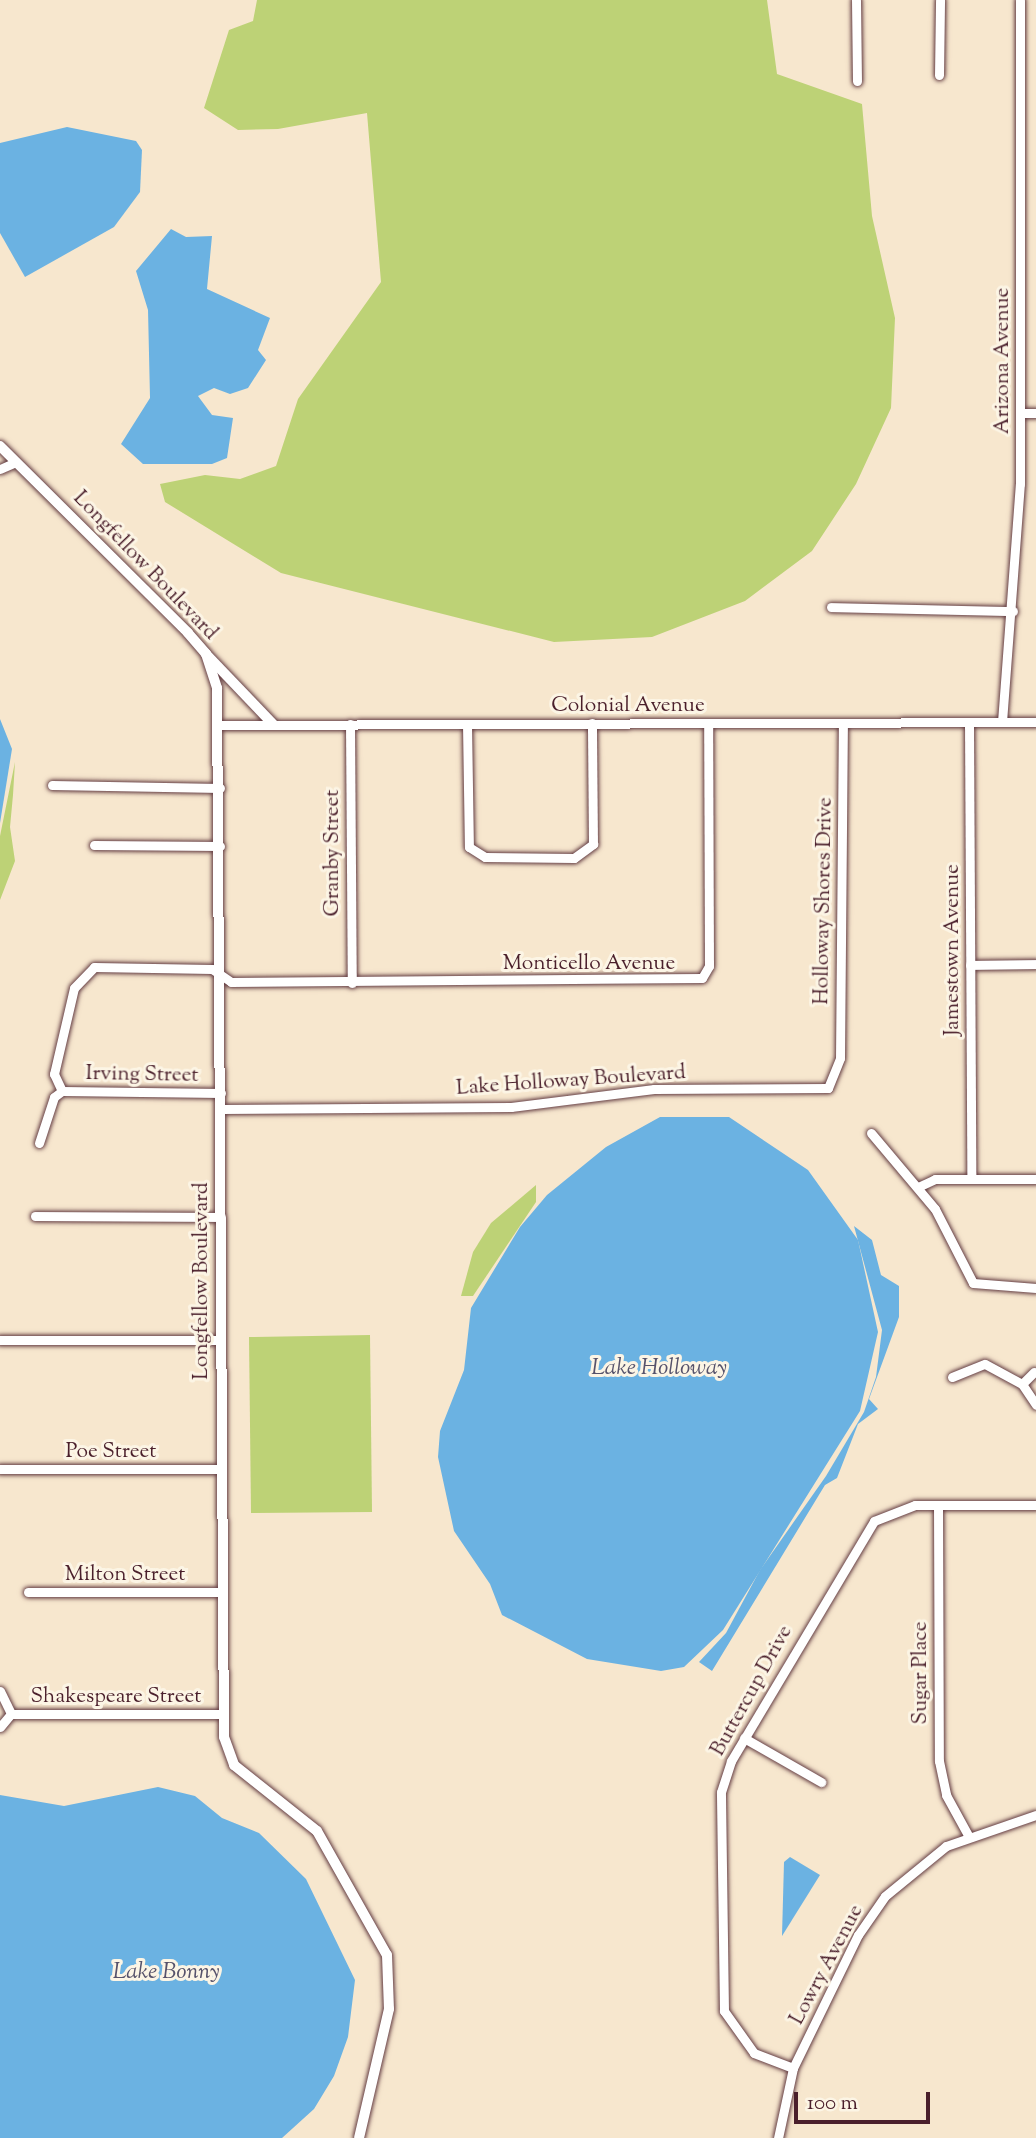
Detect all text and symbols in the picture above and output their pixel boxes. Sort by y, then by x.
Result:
street label: Arizona Avenue [990,288,1016,434]
street label: Longfellow Boulevard [67,486,223,646]
street label: Colonial Avenue [551,693,705,719]
street label: Granby Street [320,790,346,916]
street label: Holloway Shores Drive [810,797,838,1005]
street label: Jamestown Avenue [940,864,966,1036]
street label: Monticello Avenue [503,951,675,977]
street label: Lake Holloway Boulevard [455,1060,687,1102]
street label: Irving Street [85,1061,199,1089]
street label: Longfellow Boulevard [189,1182,215,1380]
water label: Lake Holloway [591,1355,727,1383]
street label: Poe Street [66,1439,156,1465]
street label: Milton Street [65,1562,185,1588]
street label: Buttercup Drive [706,1621,798,1761]
street label: Sugar Place [908,1622,934,1724]
street label: Shakespeare Street [31,1684,201,1710]
street label: Lowry Avenue [785,1901,869,2029]
water label: Lake Bonny [112,1959,220,1987]
scale bar [798,2078,934,2122]
text: 100 m [807,2089,858,2119]

